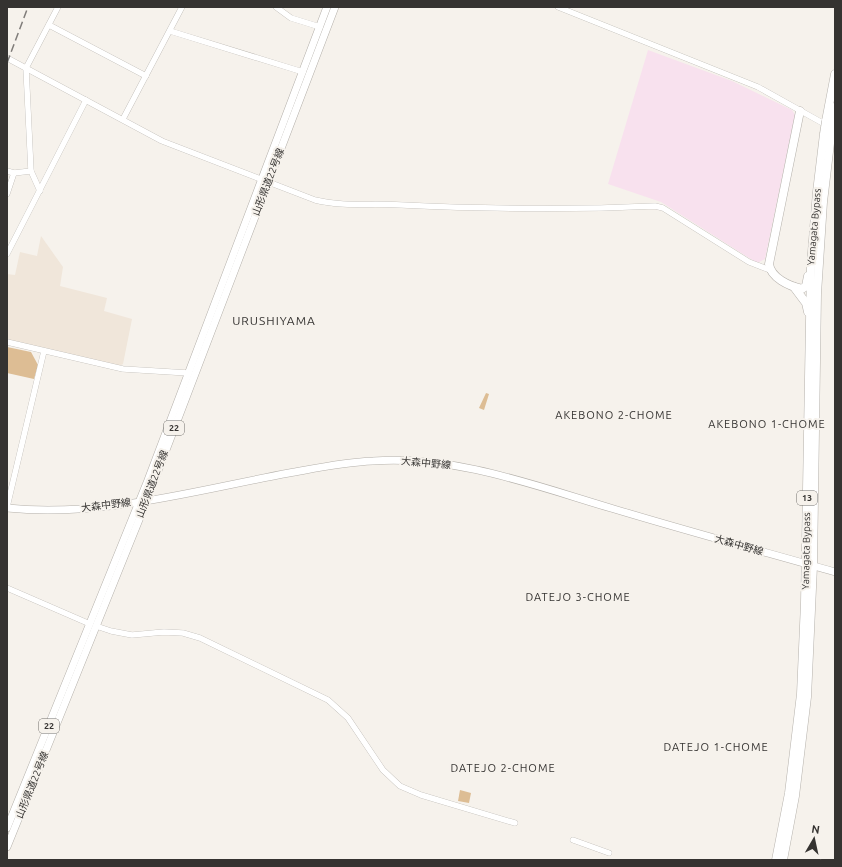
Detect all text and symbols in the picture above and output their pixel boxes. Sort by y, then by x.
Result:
street label: 山形県道22号線 [250,147,286,217]
street label: Yamagata Bypass [805,188,823,266]
district label: URUSHIYAMA [232,314,316,327]
district label: AKEBONO 2-CHOME [555,409,673,421]
district label: AKEBONO 1-CHOME [708,418,826,430]
road number: 22 [164,421,184,435]
street label: 山形県道22号線 [134,449,170,519]
street label: 大森中野線 [401,455,451,471]
road number: 13 [797,491,817,505]
street label: 大森中野線 [81,496,131,514]
street label: Yamagata Bypass [800,512,812,590]
street label: 大森中野線 [713,533,765,557]
district label: DATEJO 3-CHOME [525,591,631,603]
road number: 22 [39,719,59,733]
district label: DATEJO 1-CHOME [663,741,769,753]
street label: 山形県道22号線 [14,750,50,820]
district label: DATEJO 2-CHOME [450,762,556,774]
north arrow [794,819,834,859]
text: N [811,823,821,836]

